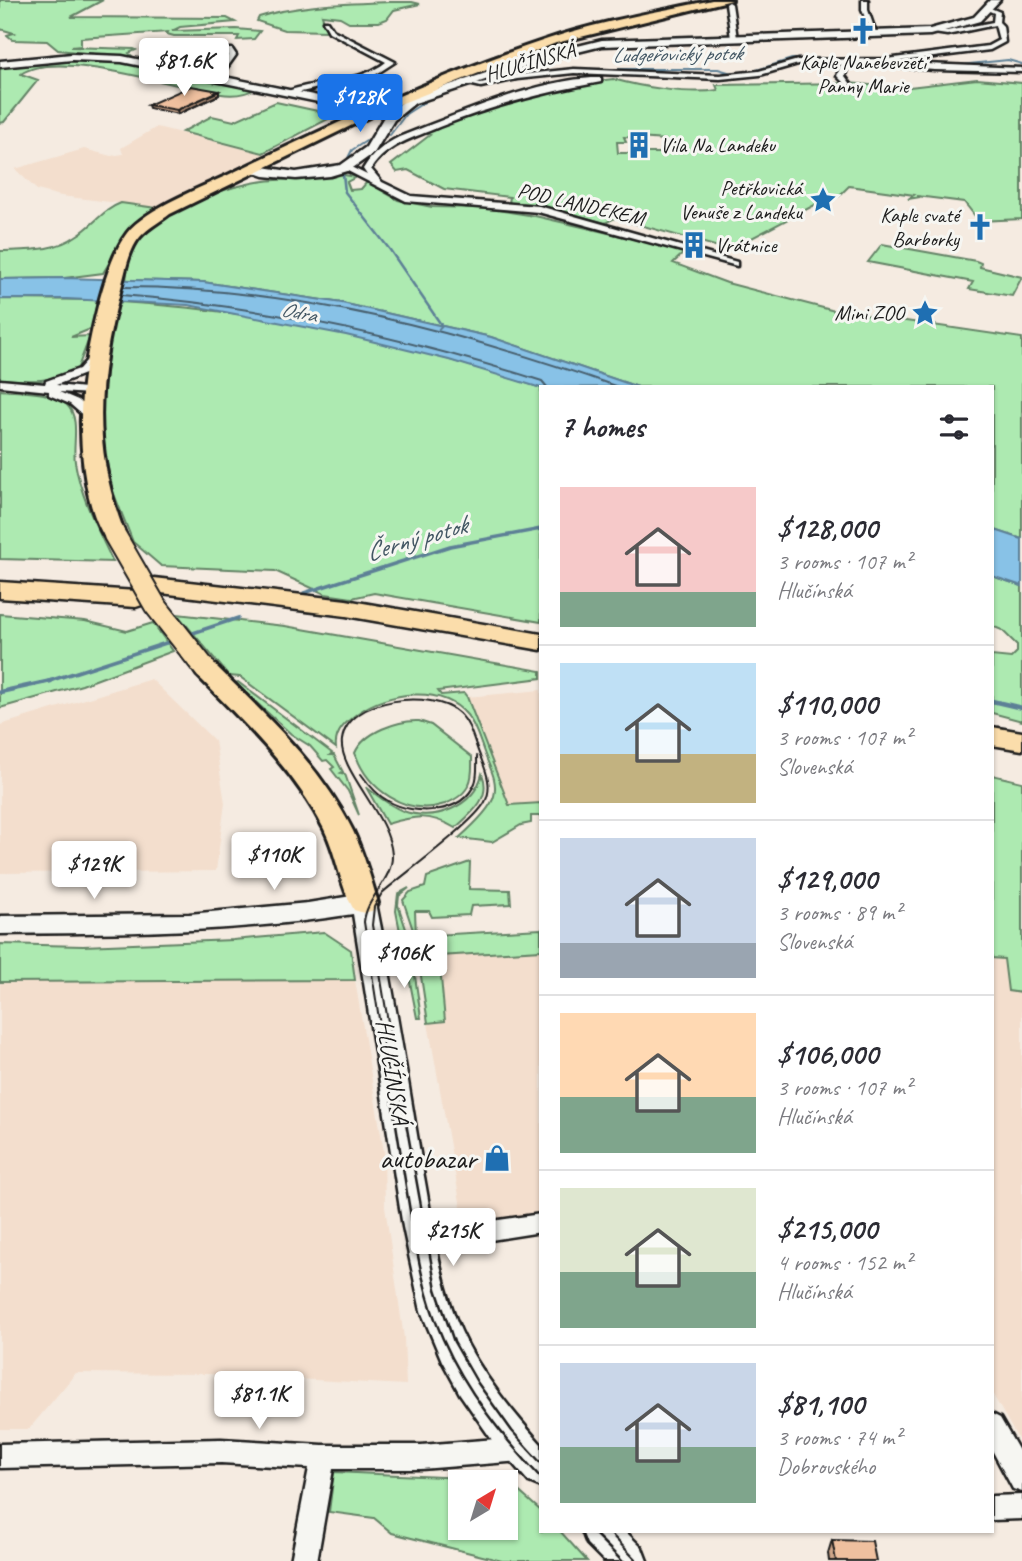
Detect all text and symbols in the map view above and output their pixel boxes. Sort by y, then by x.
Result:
church icon: Kaple Nanebevzetí Panny Marie [848,16,878,46]
street label: HLUČÍNSKÁ [482,36,580,87]
pin: $81.6K [127,38,241,98]
water label: Ludgeřovický potok [612,40,746,68]
text: $81.6K [155,46,213,75]
place label: Kaple Nanebevzetí Panny Marie [800,49,930,99]
pin: $128K [311,74,409,134]
text: $128K [333,82,387,111]
building icon: Vila Na Landeku [624,130,654,160]
place label: Vila Na Landeku [660,132,776,158]
place label: Petřkovická Venuše z Landeku [680,175,804,225]
street label: POD LANDEKEM [515,177,649,232]
place icon: Petřkovická Venuše z Landeku [808,185,838,215]
place label: Kaple svaté Barborky [880,202,962,252]
church icon: Kaple svaté Barborky [965,212,995,242]
building icon: Vrátnice [679,230,709,260]
place label: Vrátnice [715,232,778,258]
water label: Odra [279,296,321,328]
place icon: Mini ZOO [910,298,940,328]
place label: Mini ZOO [834,300,907,326]
text: 7 homes [560,408,645,446]
icon: filters [935,408,973,446]
water label: Černý potok [362,507,476,569]
text: $128,000 [777,509,877,547]
icon: home [616,515,700,599]
text: 3 rooms · 107 m² [777,547,912,576]
text: Hlučínská [777,576,852,605]
text: $110,000 [777,685,877,723]
icon: home [616,691,700,775]
text: 3 rooms · 107 m² [777,723,912,752]
text: Slovenská [777,752,852,781]
pin: $110K [225,832,323,892]
text: $110K [247,840,301,869]
pin: $129K [45,842,143,901]
text: $129K [68,849,120,878]
text: $129,000 [777,860,877,898]
icon: home [616,866,700,950]
text: 3 rooms · 89 m² [777,898,901,927]
text: Slovenská [777,927,852,956]
pin: $106K [355,930,453,990]
text: $106K [377,938,431,967]
street label: HLUČÍNSKÁ [370,1017,417,1129]
text: $106,000 [777,1035,878,1073]
icon: home [616,1041,700,1125]
text: 3 rooms · 107 m² [777,1073,912,1102]
text: Hlučínská [777,1102,852,1131]
place label: autobazar [380,1141,479,1176]
shop icon: autobazar [482,1143,512,1173]
pin: $215K [404,1208,502,1268]
text: $215,000 [777,1210,877,1248]
text: $215K [427,1216,479,1245]
icon: home [616,1216,700,1300]
text: 4 rooms · 152 m² [777,1248,912,1277]
text: Hlučínská [777,1277,852,1306]
pin: $81.1K [202,1372,316,1431]
text: $81.1K [230,1379,288,1408]
text: $81,100 [777,1385,864,1423]
icon: home [616,1391,700,1475]
text: 3 rooms · 74 m² [777,1423,901,1452]
text: Dobrovského [777,1452,875,1481]
north arrow [448,1470,518,1540]
map controls [448,1470,518,1540]

